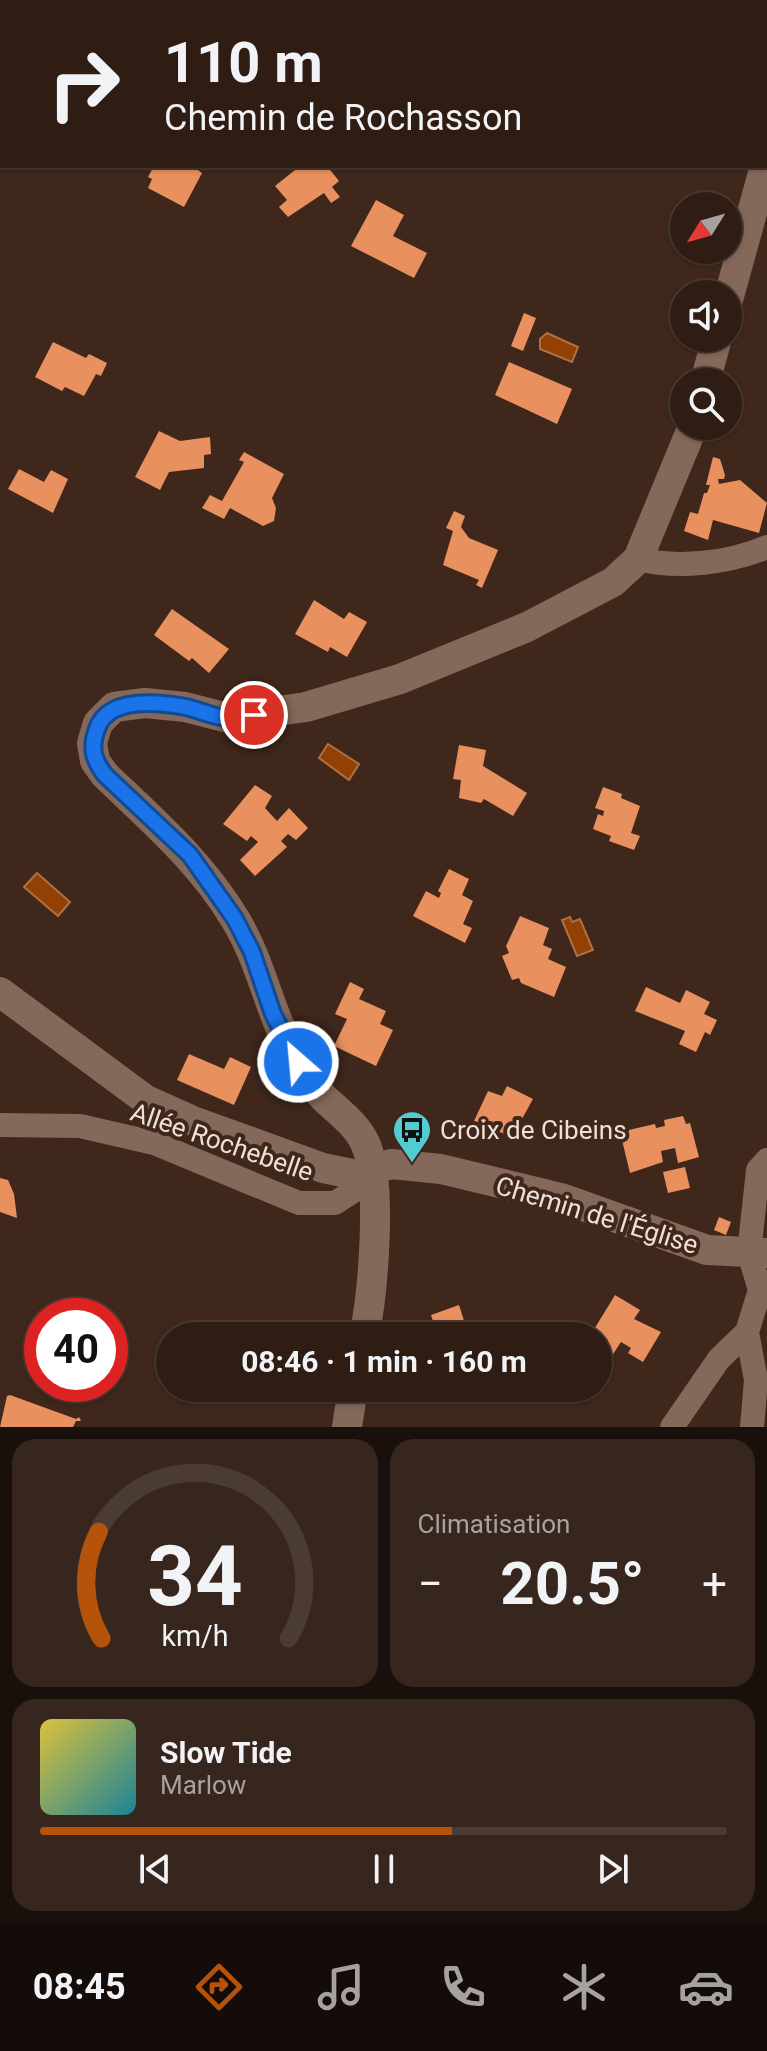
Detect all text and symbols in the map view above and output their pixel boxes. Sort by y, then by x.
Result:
text: 110 m [164,30,323,96]
icon: right [32,32,136,136]
text: Chemin de Rochasson [164,97,522,139]
north arrow [670,192,742,264]
map controls [670,192,742,440]
button: sound [670,280,742,352]
button: search [670,368,742,440]
pin [220,681,288,749]
icon: arrive [232,693,276,737]
position arrow [256,1020,340,1104]
street label: Allée Rochebelle [127,1097,317,1187]
bus stop icon: Croix de Cibeins [391,1109,433,1164]
place label: Croix de Cibeins [440,1115,627,1145]
street label: Chemin de l'Église [492,1170,702,1260]
speed limit sign: 40 [24,1298,128,1402]
text: 08:46 · 1 min · 160 m [241,1344,527,1379]
text: Climatisation [418,1509,570,1539]
text: 34 [147,1528,242,1625]
text: 20.5° [500,1548,644,1619]
text: − [418,1558,443,1610]
text: + [702,1558,727,1610]
text: km/h [161,1619,228,1653]
text: Slow Tide [160,1735,292,1770]
text: Marlow [160,1770,246,1800]
icon: previous [133,1847,177,1891]
icon: pause [362,1847,406,1891]
icon: next [591,1847,635,1891]
icon: directions [191,1959,247,2015]
icon: music [313,1959,369,2015]
icon: phone [435,1959,491,2015]
icon: climate [556,1959,612,2015]
icon: car [678,1959,734,2015]
text: 08:45 [33,1966,126,2008]

